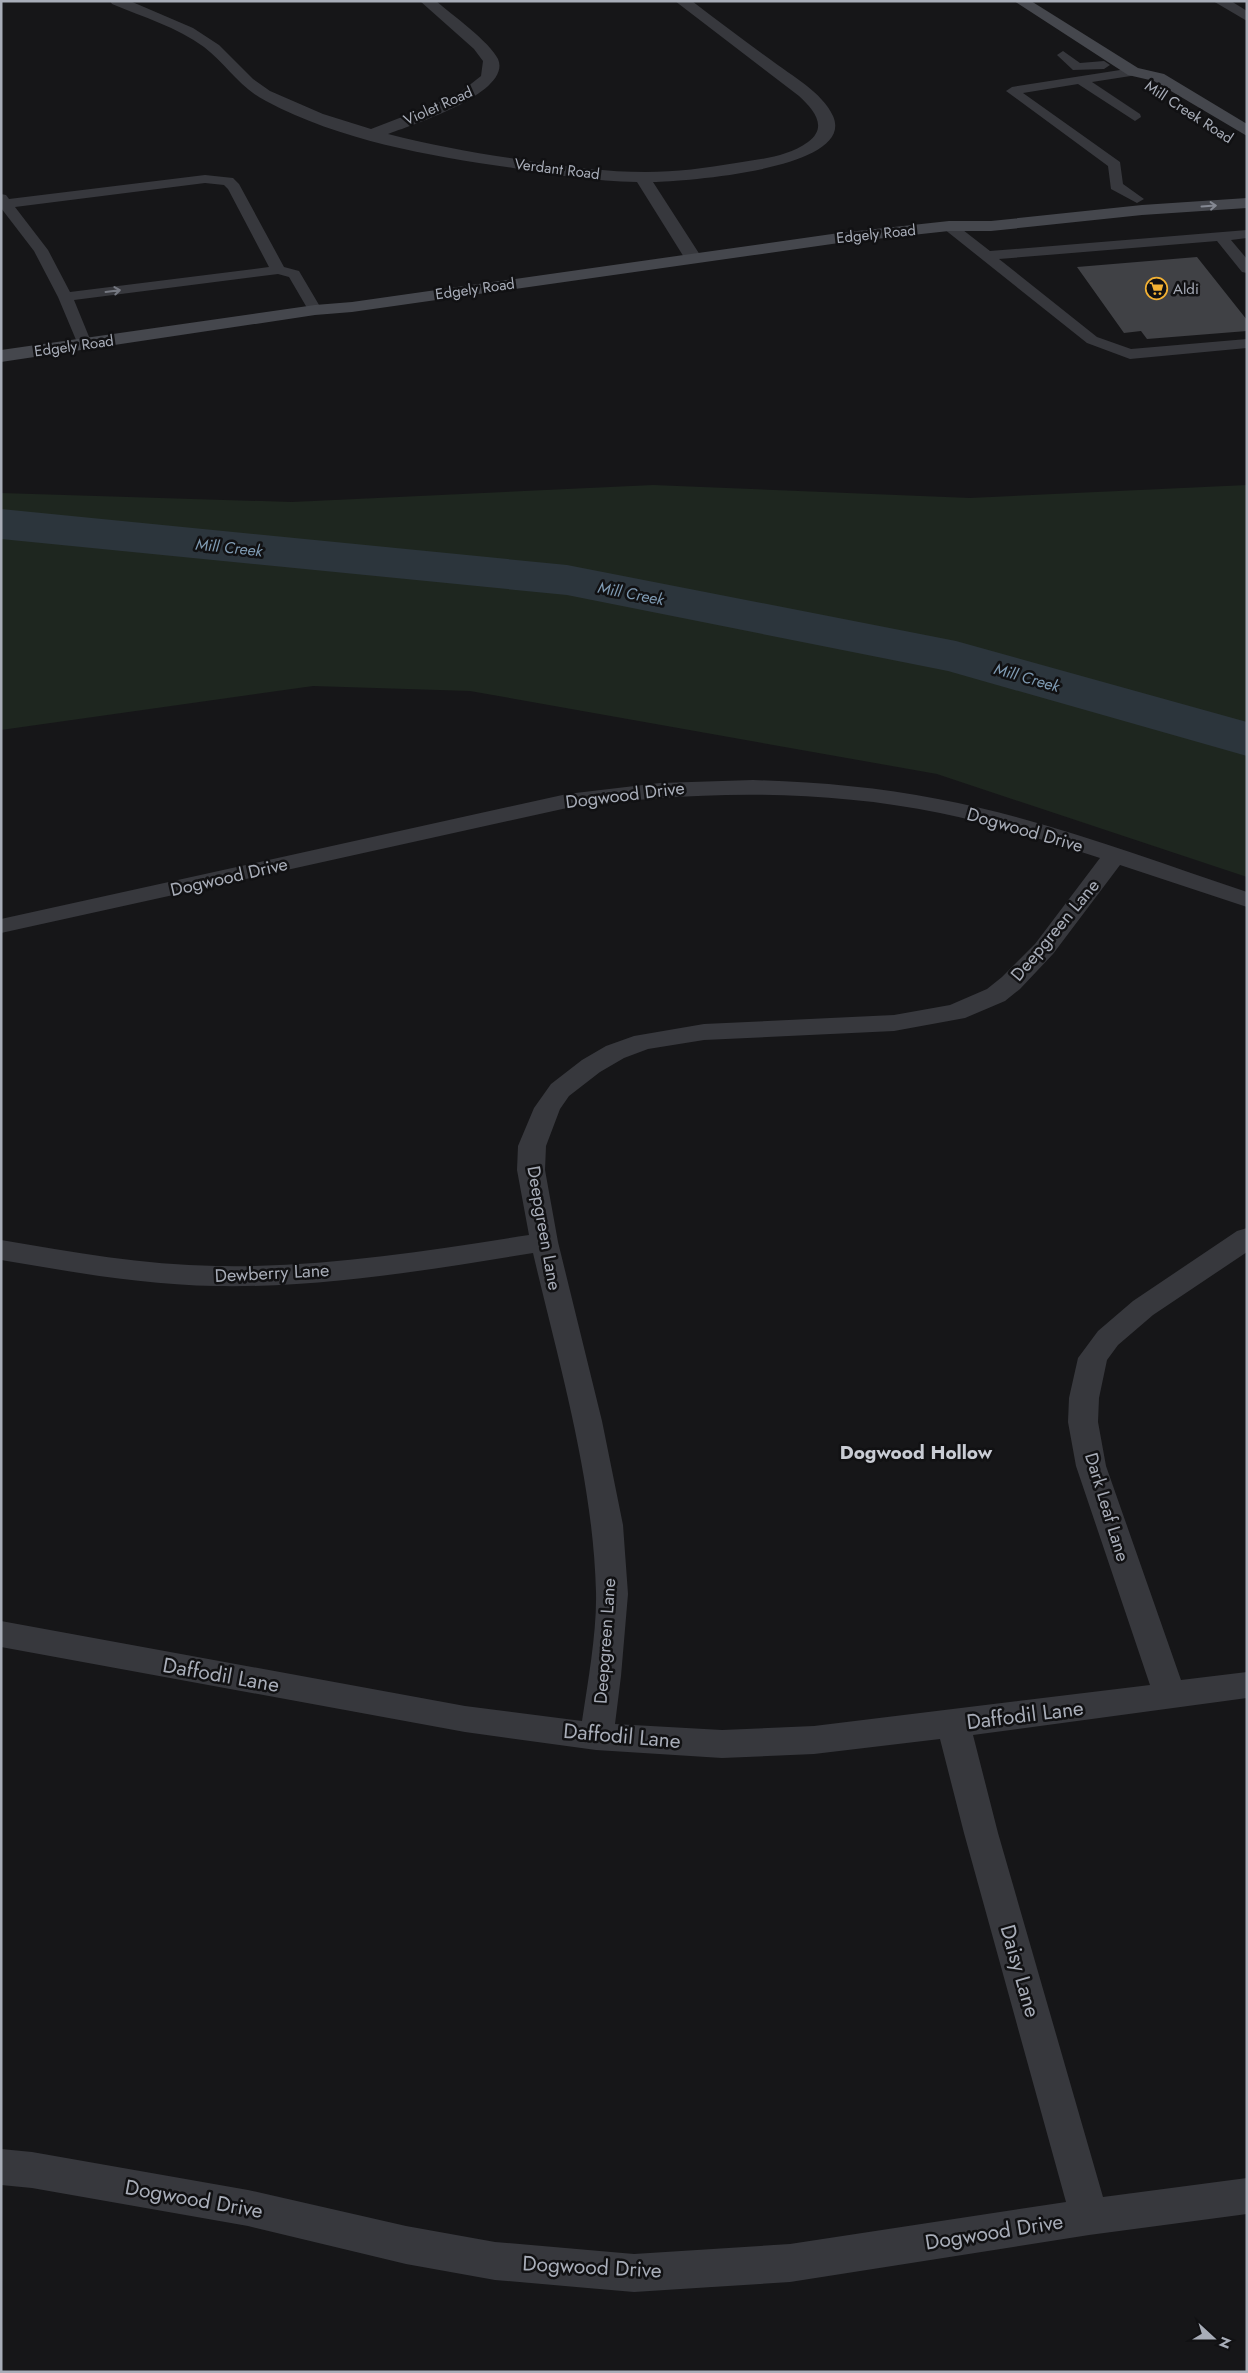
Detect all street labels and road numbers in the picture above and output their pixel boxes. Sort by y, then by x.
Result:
street label: Mill Creek Road [1140,75,1238,149]
street label: Violet Road [400,81,476,131]
street label: Verdant Road [513,153,601,185]
street label: Edgely Road [835,219,917,249]
street label: Edgely Road [434,273,516,305]
street label: Edgely Road [33,330,115,362]
street label: Dogwood Drive [564,775,686,815]
street label: Dogwood Drive [964,801,1086,859]
street label: Dogwood Drive [168,851,290,903]
street label: Deepgreen Lane [1005,873,1105,987]
street label: Deepgreen Lane [520,1164,568,1292]
street label: Dewberry Lane [214,1257,330,1289]
street label: Dark Leaf Lane [1078,1449,1136,1565]
street label: Deepgreen Lane [588,1577,622,1705]
street label: Daffodil Lane [160,1650,282,1700]
street label: Daffodil Lane [965,1693,1085,1737]
street label: Daffodil Lane [562,1716,682,1756]
street label: Daisy Lane [992,1921,1048,2021]
street label: Dogwood Drive [123,2172,266,2226]
street label: Dogwood Drive [923,2206,1065,2258]
street label: Dogwood Drive [522,2248,663,2286]

